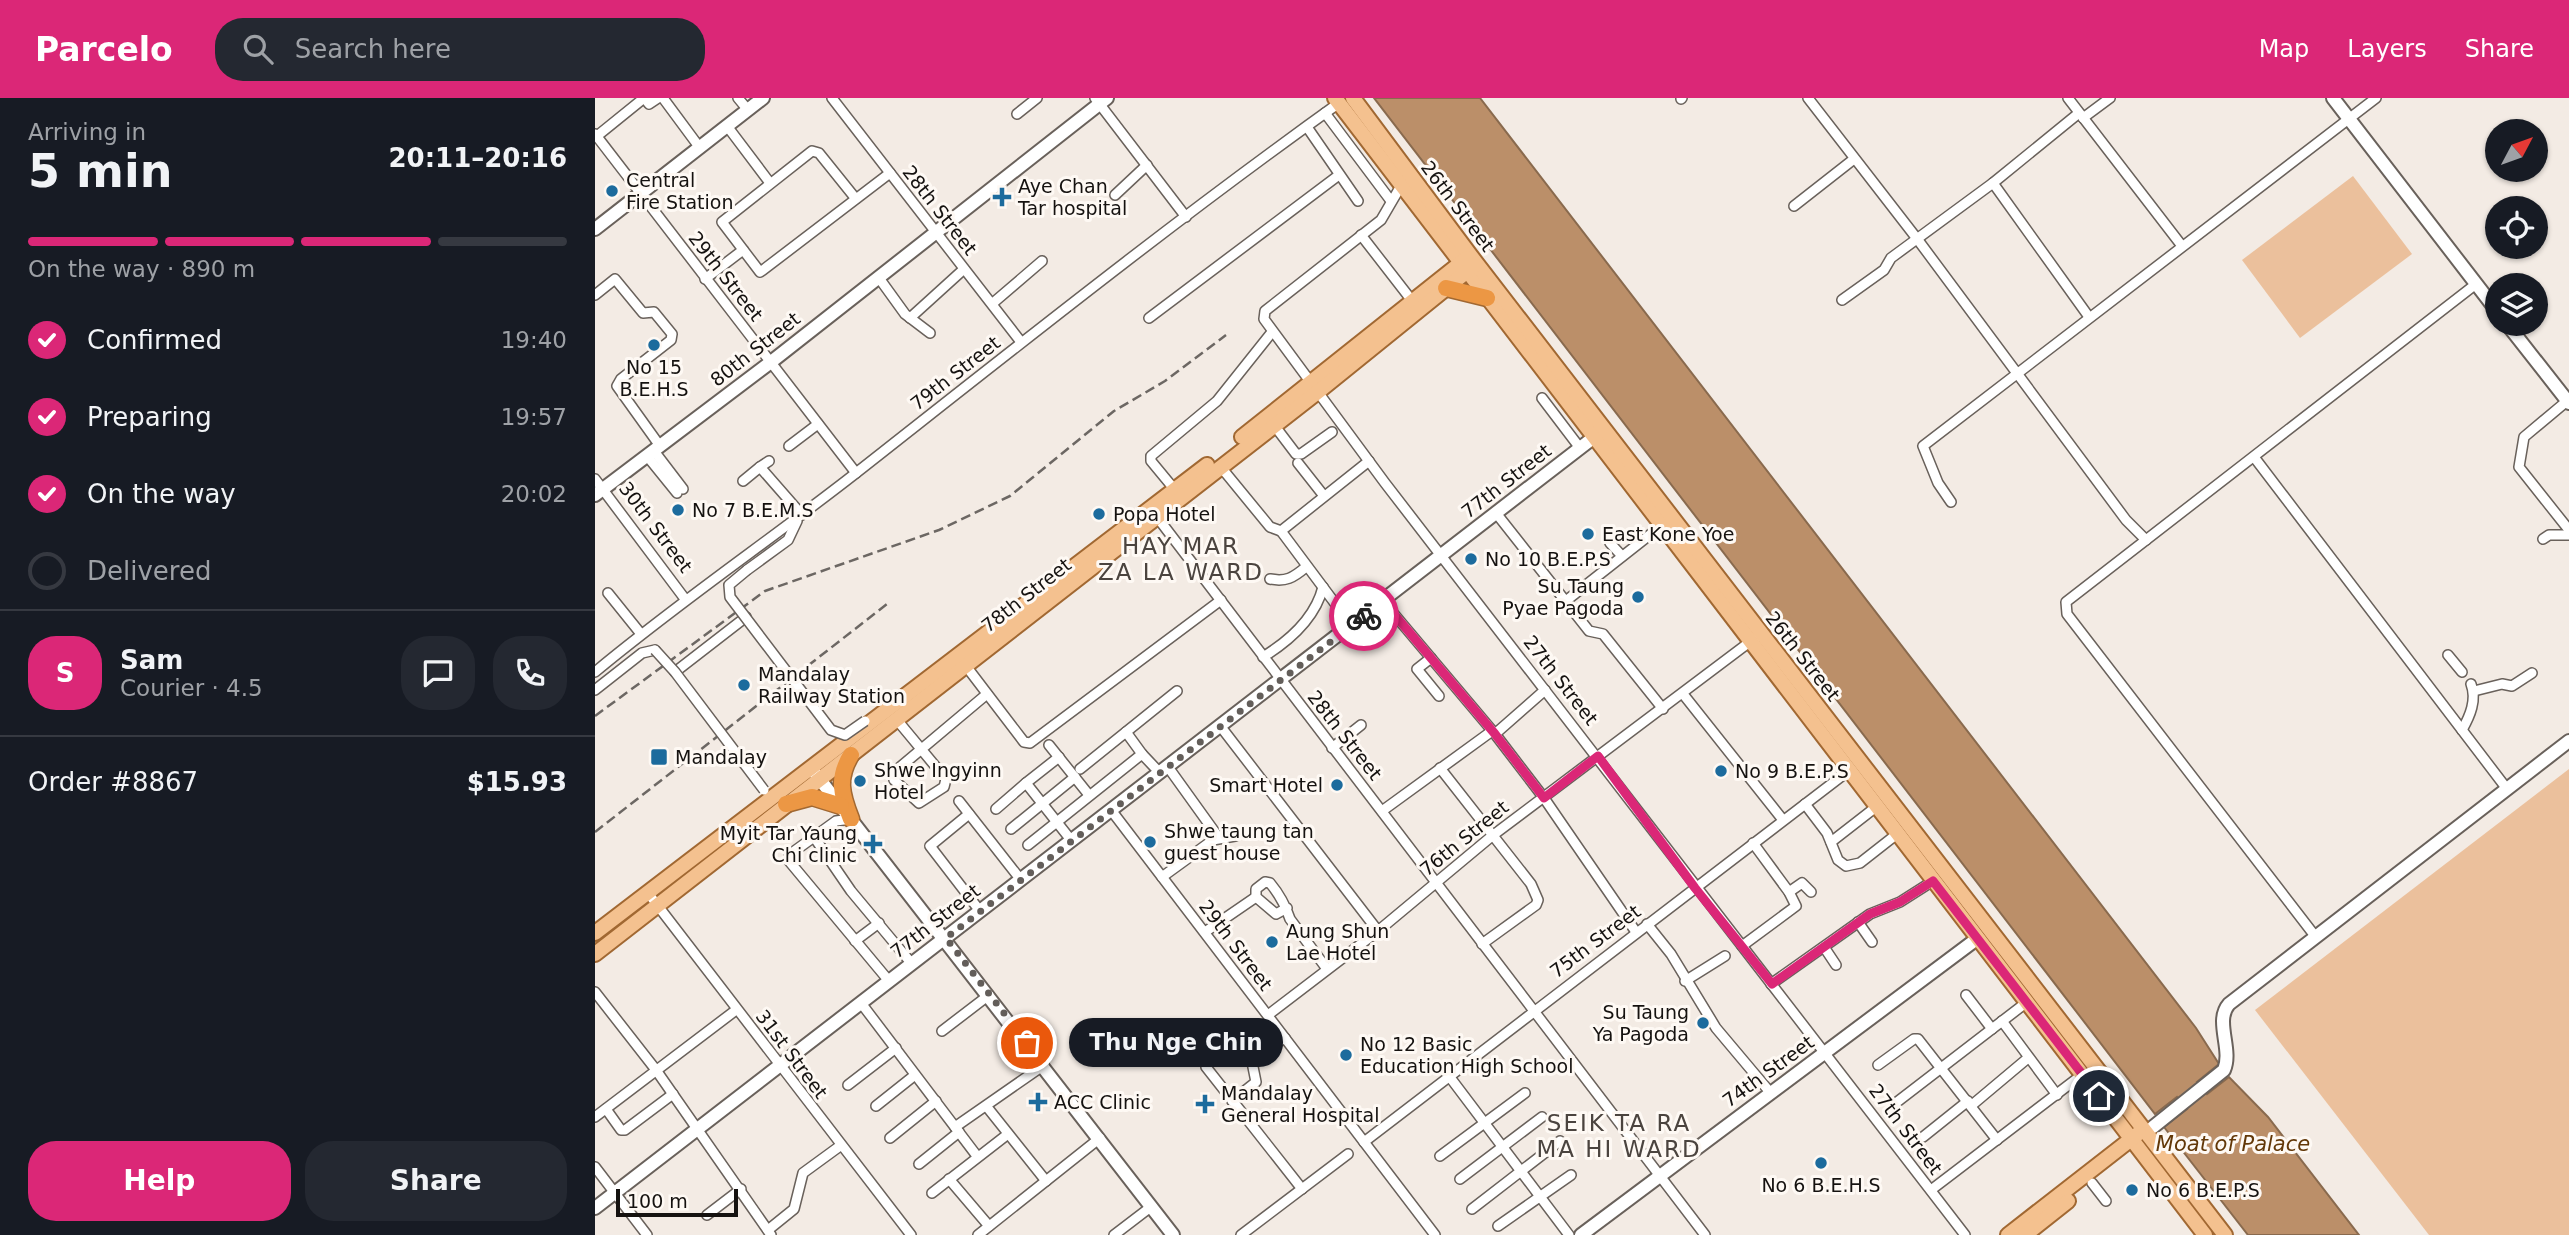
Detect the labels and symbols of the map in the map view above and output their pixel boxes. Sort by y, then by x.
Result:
north arrow [2485,119,2548,182]
street label: 26th Street [1417,156,1499,256]
street label: 28th Street [898,161,982,259]
place label: Central Fire Station [626,169,734,213]
place label: Aye Chan Tar hospital [1017,175,1127,219]
marker: Central Fire Station [604,183,620,199]
marker: Aye Chan Tar hospital [992,187,1012,207]
street label: 29th Street [684,227,768,325]
street label: 80th Street [706,307,804,391]
street label: 79th Street [906,331,1004,415]
marker: No 15 B.E.H.S [646,337,662,353]
place label: No 15 B.E.H.S [619,356,689,400]
street label: 77th Street [1457,439,1555,523]
street label: 30th Street [615,477,697,577]
place label: No 7 B.E.M.S [692,499,814,521]
marker: No 7 B.E.M.S [670,502,686,518]
place label: Popa Hotel [1113,503,1215,525]
marker: Popa Hotel [1091,506,1107,522]
place label: East Kone Yoe [1602,523,1734,545]
marker: East Kone Yoe [1580,526,1596,542]
district label: HAY MAR ZA LA WARD [1098,533,1264,585]
place label: No 10 B.E.P.S [1485,548,1611,570]
marker: No 10 B.E.P.S [1463,551,1479,567]
street label: 78th Street [977,553,1075,637]
place label: Su Taung Pyae Pagoda [1502,575,1624,619]
courier [1329,581,1399,651]
marker: Su Taung Pyae Pagoda [1630,589,1646,605]
street label: 26th Street [1761,607,1845,705]
street label: 27th Street [1519,631,1603,729]
place label: Mandalay Railway Station [758,663,905,707]
marker: Mandalay Railway Station [736,677,752,693]
street label: 28th Street [1303,686,1387,784]
place label: Mandalay [675,746,767,768]
marker: Mandalay [649,747,669,767]
place label: Shwe Ingyinn Hotel [874,759,1002,803]
place label: No 9 B.E.P.S [1735,760,1849,782]
marker: No 9 B.E.P.S [1713,763,1729,779]
marker: Shwe Ingyinn Hotel [852,773,868,789]
place label: Smart Hotel [1209,774,1323,796]
marker: Smart Hotel [1329,777,1345,793]
street label: 76th Street [1415,796,1513,880]
place label: Shwe taung tan guest house [1164,820,1314,864]
place label: Myit Tar Yaung Chi clinic [720,822,857,866]
marker: Myit Tar Yaung Chi clinic [863,834,883,854]
marker: Shwe taung tan guest house [1142,834,1158,850]
street label: 77th Street [886,879,984,963]
street label: 29th Street [1195,895,1277,995]
street label: 75th Street [1545,900,1645,982]
place label: Aung Shun Lae Hotel [1286,920,1389,964]
marker: Aung Shun Lae Hotel [1264,934,1280,950]
place label: Su Taung Ya Pagoda [1592,1001,1689,1045]
street label: 31st Street [752,1005,832,1103]
pin [997,1013,1057,1073]
marker: Su Taung Ya Pagoda [1695,1015,1711,1031]
callout: Thu Nge Chin [1069,1018,1283,1068]
street label: 74th Street [1718,1031,1818,1111]
place label: No 12 Basic Education High School [1360,1033,1573,1077]
marker: No 12 Basic Education High School [1338,1047,1354,1063]
pin [2069,1066,2129,1126]
street label: 27th Street [1865,1079,1947,1179]
place label: Mandalay General Hospital [1221,1082,1379,1126]
place label: ACC Clinic [1054,1091,1151,1113]
marker: ACC Clinic [1028,1092,1048,1112]
marker: Mandalay General Hospital [1195,1094,1215,1114]
district label: SEIK TA RA MA HI WARD [1536,1110,1702,1162]
water label: Moat of Palace [2156,1132,2310,1156]
marker: No 6 B.E.H.S [1813,1155,1829,1171]
place label: No 6 B.E.H.S [1761,1174,1881,1196]
place label: No 6 B.E.P.S [2146,1179,2260,1201]
marker: No 6 B.E.P.S [2124,1182,2140,1198]
scale bar [616,1186,739,1218]

